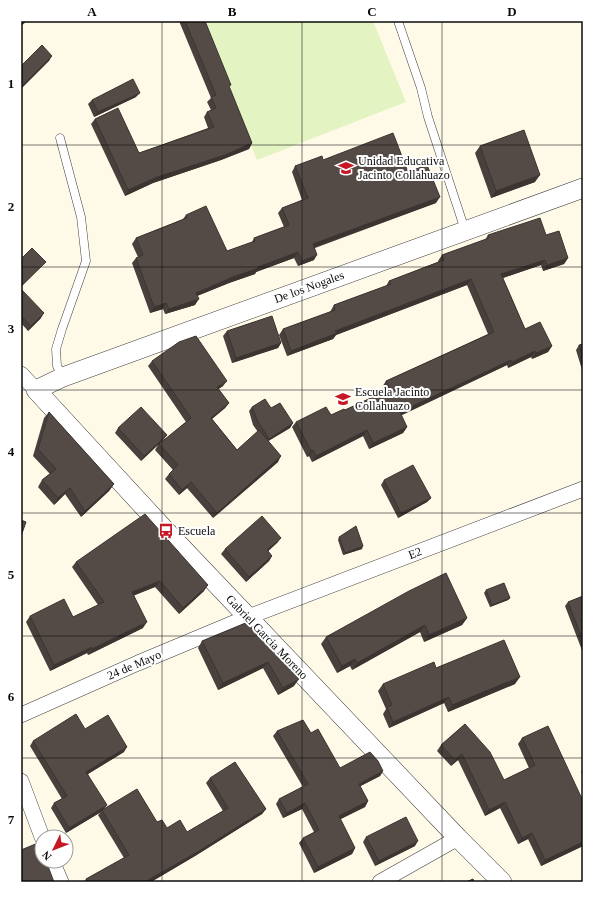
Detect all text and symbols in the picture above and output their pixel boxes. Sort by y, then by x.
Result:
text: A [87,4,97,19]
text: B [228,4,237,19]
text: C [367,4,377,19]
text: D [507,4,517,19]
text: 1 [8,76,14,91]
place label: Unidad Educativa Jacinto Collahuazo [358,154,450,182]
school or university icon: Unidad Educativa Jacinto Collahuazo [337,159,355,177]
text: 2 [8,199,14,214]
street label: De los Nogales [272,268,346,306]
text: 3 [8,321,15,336]
place label: Escuela Jacinto Collahuazo [355,385,429,413]
school or university icon: Escuela Jacinto Collahuazo [334,390,352,408]
text: 4 [8,444,15,459]
bus stop icon: Escuela [157,522,175,540]
place label: Escuela [178,524,216,538]
street label: E2 [406,544,424,562]
text: 5 [8,567,15,582]
street label: Gabriel Garcia Moreno [223,592,311,682]
street label: 24 de Mayo [105,647,163,683]
text: 6 [8,689,15,704]
text: 7 [8,812,15,827]
north arrow [34,829,74,869]
text: N [40,849,54,863]

